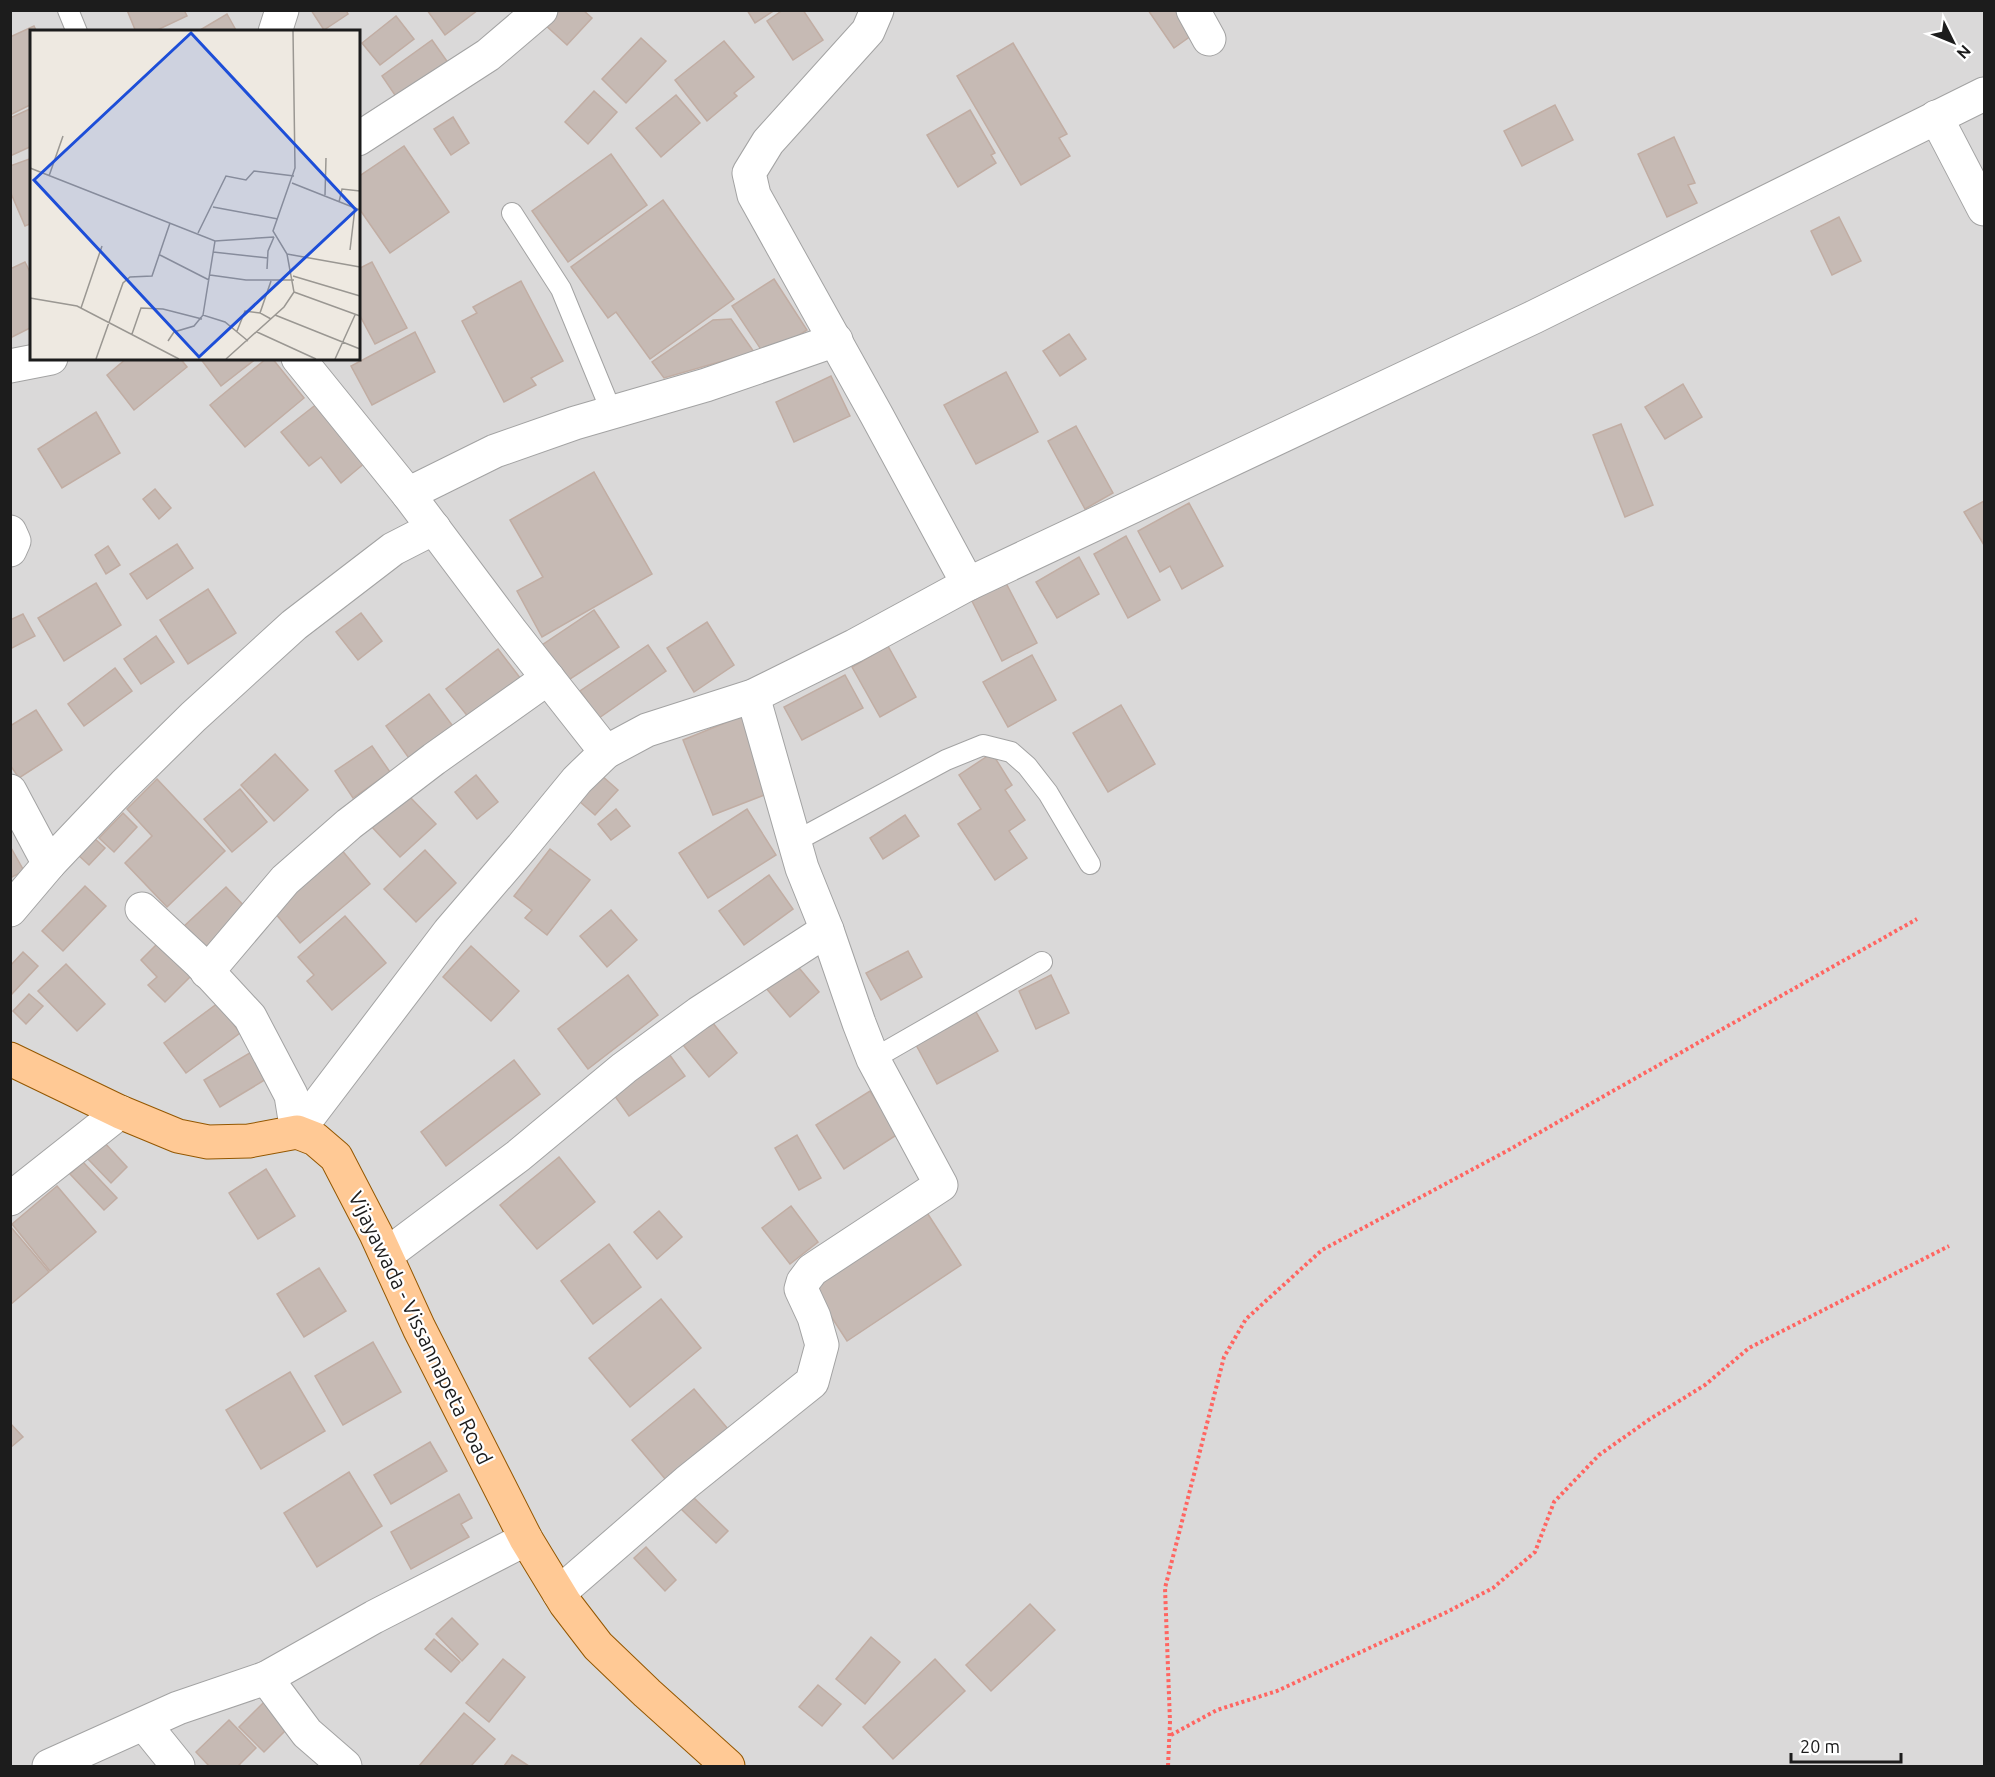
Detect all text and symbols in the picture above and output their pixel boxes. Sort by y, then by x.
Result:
north arrow [1923,12,1983,72]
inset map [30,30,360,360]
text: N [1953,42,1975,63]
street label: Vijayawada - Vissannapeta Road [344,1187,498,1468]
scale bar [1791,1726,1900,1764]
text: 20 m [1800,1736,1840,1756]

